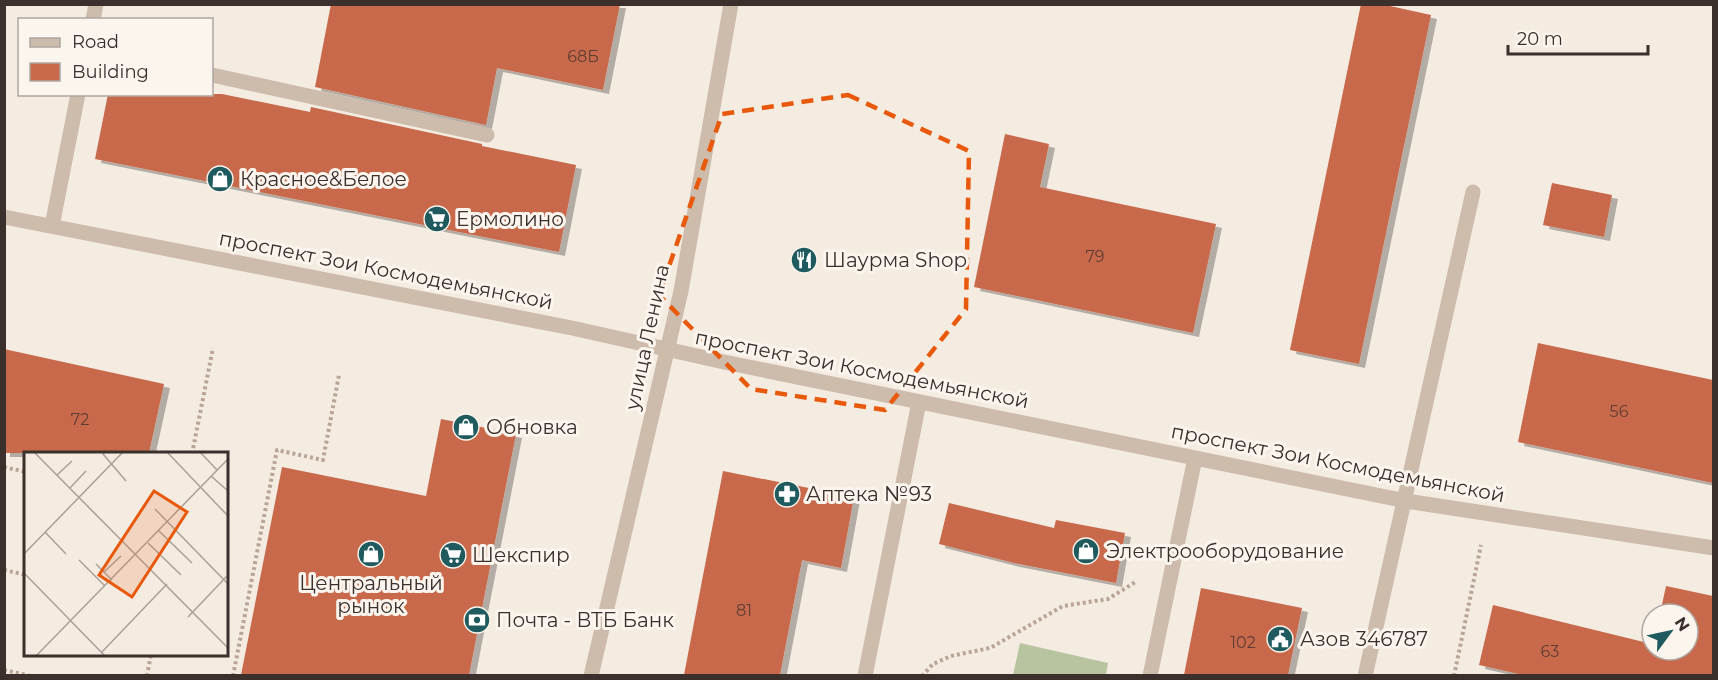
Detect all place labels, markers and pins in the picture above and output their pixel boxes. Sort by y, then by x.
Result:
shop icon: Красное&Белое [205,164,235,194]
place label: Красное&Белое [240,167,407,191]
supermarket icon: Ермолино [422,204,452,234]
place label: Ермолино [456,207,564,231]
restaurant icon: Шаурма Shop [789,245,819,275]
place label: Шаурма Shop [824,248,967,272]
shop icon: Обновка [451,412,481,442]
place label: Обновка [486,415,578,439]
pharmacy icon: Аптека №93 [772,479,802,509]
place label: Аптека №93 [806,482,932,506]
shop icon: Электрооборудование [1071,536,1101,566]
shop icon: Центральный рынок [356,539,386,569]
place label: Электрооборудование [1106,539,1344,563]
supermarket icon: Шекспир [438,540,468,570]
place label: Шекспир [472,543,570,567]
place label: Центральный рынок [299,571,443,618]
bank icon: Почта - ВТБ Банк [462,605,492,635]
place label: Почта - ВТБ Банк [496,608,674,632]
public building icon: Азов 346787 [1265,624,1295,654]
place label: Азов 346787 [1300,627,1428,651]

